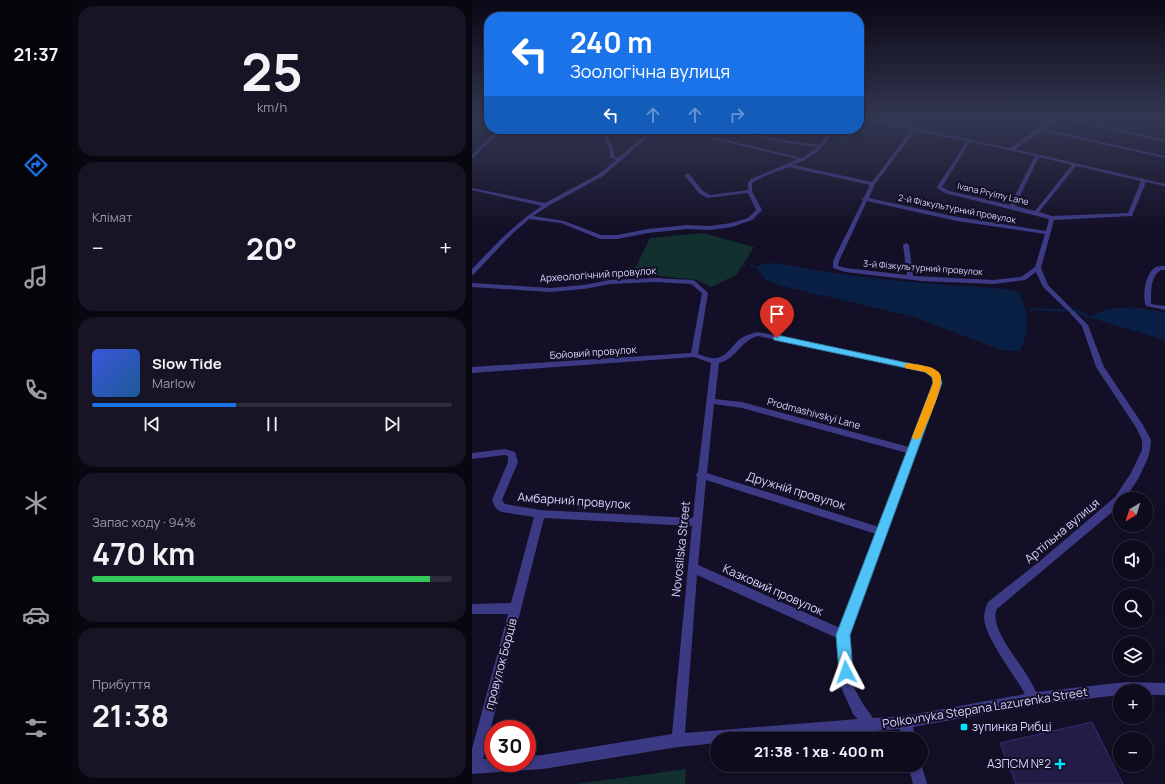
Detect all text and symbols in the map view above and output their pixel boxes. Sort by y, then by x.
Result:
text: 240 m [570,23,652,61]
icon: left [504,28,556,80]
text: 25 [241,36,303,107]
text: 21:37 [14,42,58,66]
text: Зоологічна вулиця [570,59,730,83]
text: km/h [257,98,287,116]
icon: left [600,104,622,126]
icon: ahead [642,104,664,126]
icon: ahead [684,104,706,126]
icon: right [726,104,748,126]
icon: directions [22,151,50,179]
street label: Ivana Pryimy Lane [956,179,1030,208]
street label: 2-й Фізкультурний провулок [897,191,1018,226]
text: Клімат [92,208,133,226]
text: 20° [246,228,297,269]
text: − [92,233,104,263]
text: + [439,233,452,263]
street label: 3-й Фізкультурний провулок [863,257,984,278]
icon: music [22,263,50,291]
street label: Археологічний провулок [539,263,658,285]
pin [760,297,794,338]
icon: arrive [766,303,788,325]
street label: Бойовий провулок [549,342,638,362]
text: Slow Tide [152,353,222,374]
text: Marlow [152,374,195,392]
icon: phone [22,376,50,404]
street label: Prodmashivskyi Lane [766,394,862,432]
icon: previous [141,413,163,435]
icon: pause [261,413,283,435]
icon: next [381,413,403,435]
street label: Дружній провулок [744,467,849,514]
street label: Амбарний провулок [517,488,632,513]
icon: climate [22,489,50,517]
north arrow [1113,492,1153,532]
map controls [1113,492,1153,772]
street label: Артільна вулиця [1021,494,1103,567]
street label: Novosilska Street [667,500,694,598]
text: Запас ходу · 94% [92,513,196,531]
text: 470 km [92,533,195,574]
button: sound [1113,540,1153,580]
street label: Казковий провулок [720,560,827,620]
button: search [1113,588,1153,628]
icon: car [22,601,50,629]
street label: провулок Борців [480,616,521,711]
button: layers [1113,636,1153,676]
position arrow [825,651,867,693]
text: Прибуття [92,675,150,693]
street label: Polkovnyka Stepana Lazurenka Street [881,683,1089,732]
button: + [1113,684,1153,724]
text: 21:38 [92,695,169,736]
icon: filters [22,714,50,742]
place label: зупинка Рибці [972,718,1051,735]
speed limit sign: 30 [484,720,536,772]
marker: зупинка Рибці [959,722,969,732]
button: − [1113,732,1153,772]
text: 21:38 · 1 хв · 400 m [754,741,884,762]
place label: АЗПСМ №2 [987,755,1051,772]
marker: АЗПСМ №2 [1054,758,1066,770]

